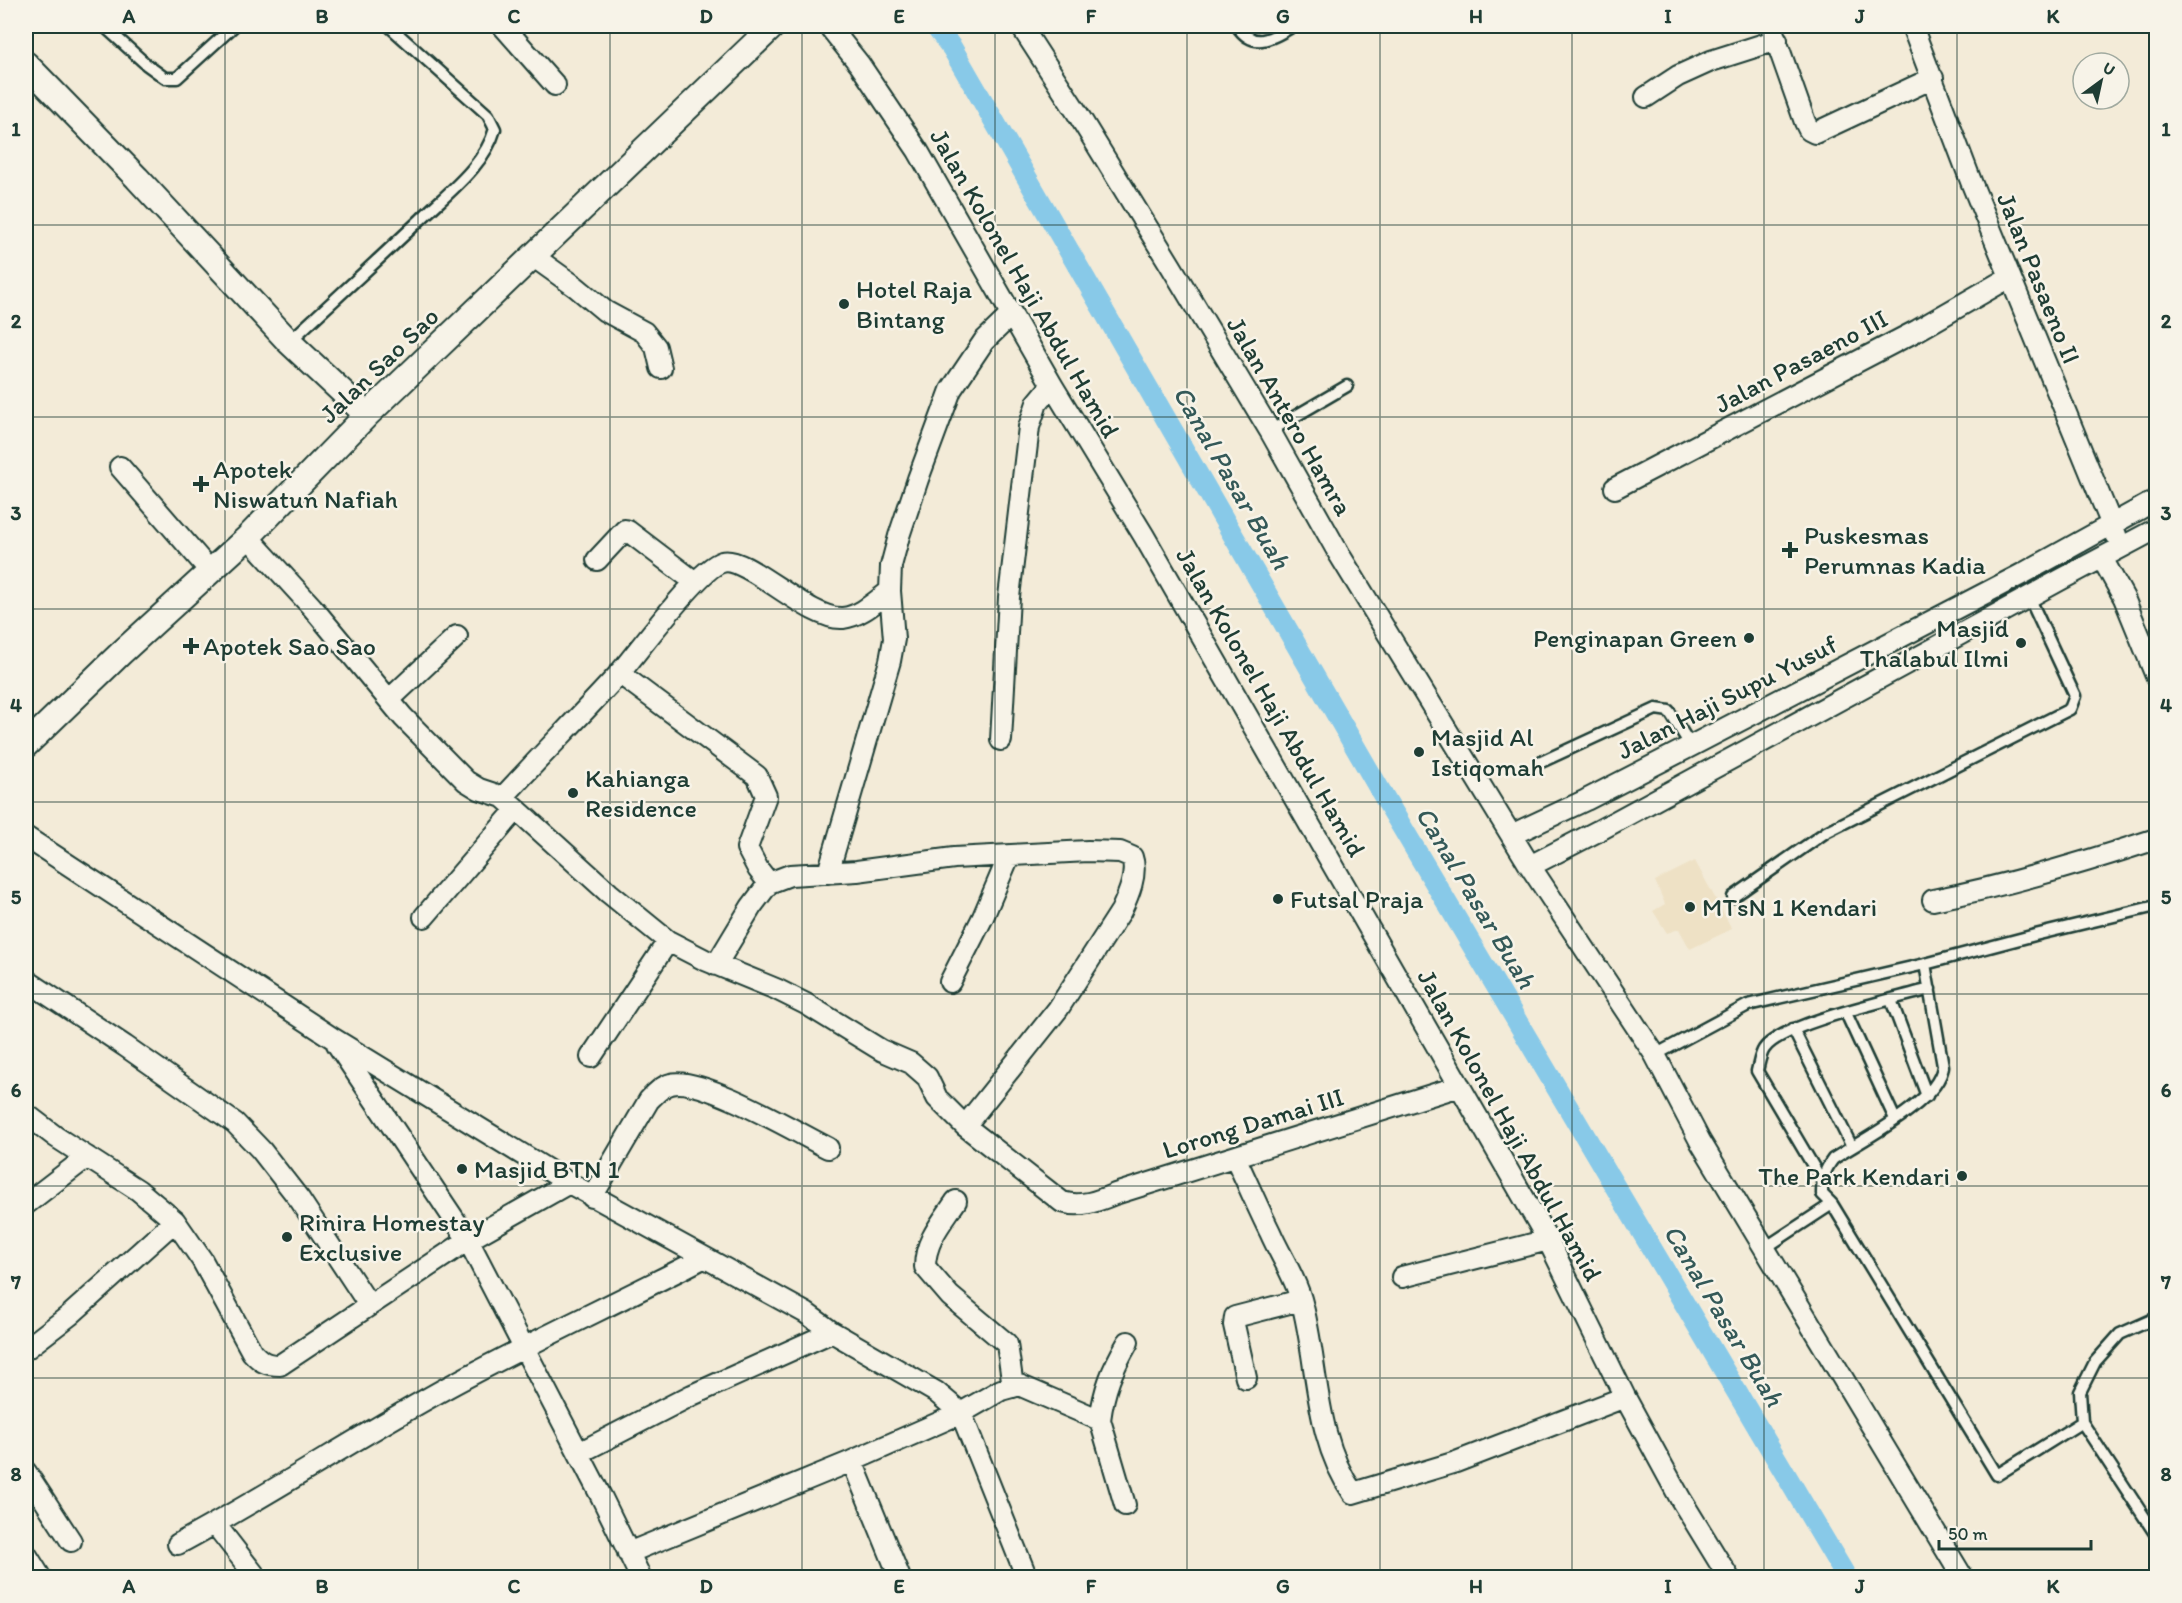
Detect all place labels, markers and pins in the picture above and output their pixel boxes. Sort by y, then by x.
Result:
place label: Hotel Raja Bintang [856,273,973,335]
marker: Hotel Raja Bintang [837,297,851,311]
place label: Apotek Niswatun Nafiah [213,453,398,515]
marker: Apotek Niswatun Nafiah [194,477,208,491]
place label: Puskesmas Perumnas Kadia [1804,519,1986,581]
marker: Puskesmas Perumnas Kadia [1781,541,1799,559]
place label: Masjid Thalabul Ilmi [1860,612,2009,674]
place label: Penginapan Green [1533,622,1737,654]
place label: Apotek Sao Sao [203,630,376,662]
marker: Penginapan Green [1742,631,1756,645]
marker: Masjid Thalabul Ilmi [2014,636,2028,650]
marker: Apotek Sao Sao [184,639,198,653]
place label: Masjid Al Istiqomah [1431,721,1544,783]
marker: Masjid Al Istiqomah [1412,745,1426,759]
place label: Kahianga Residence [585,762,697,824]
marker: Kahianga Residence [566,786,580,800]
place label: Futsal Praja [1290,883,1424,915]
place label: MTsN 1 Kendari [1702,891,1877,923]
marker: Futsal Praja [1271,892,1285,906]
marker: MTsN 1 Kendari [1683,900,1697,914]
place label: Masjid BTN 1 [474,1153,619,1185]
place label: The Park Kendari [1758,1160,1950,1192]
marker: Masjid BTN 1 [455,1162,469,1176]
marker: The Park Kendari [1955,1169,1969,1183]
place label: Rinira Homestay Exclusive [299,1206,484,1268]
marker: Rinira Homestay Exclusive [280,1230,294,1244]

